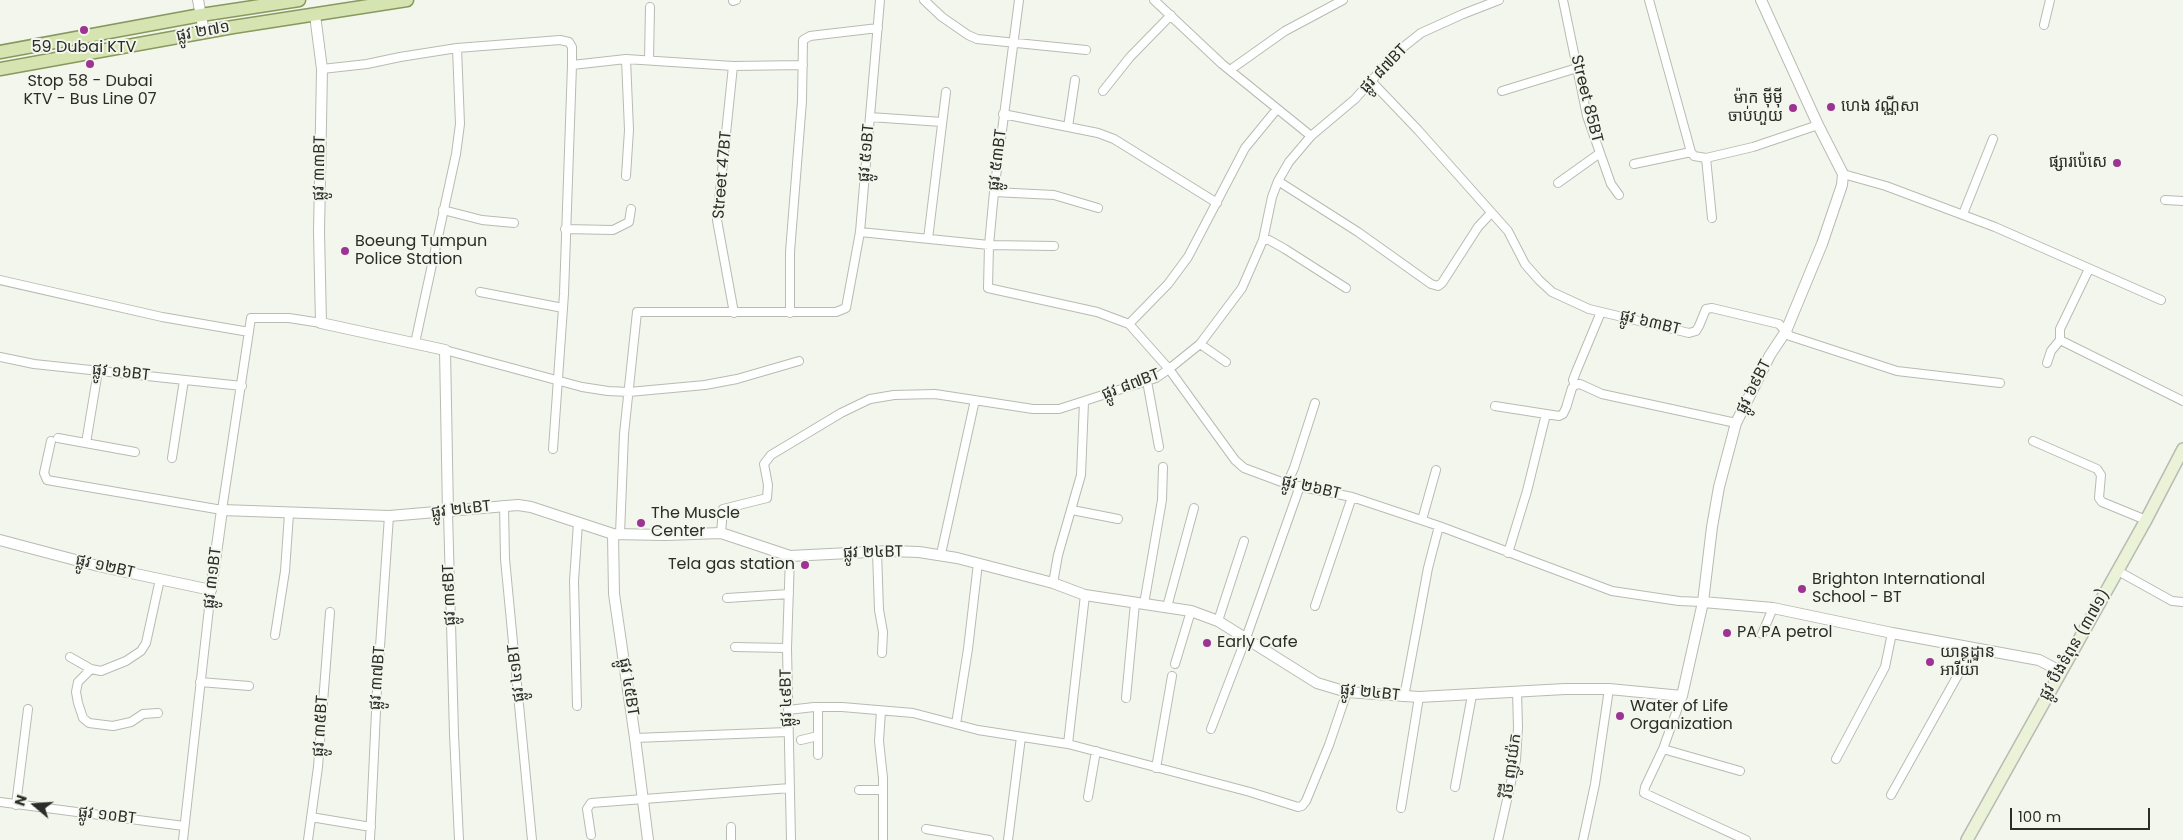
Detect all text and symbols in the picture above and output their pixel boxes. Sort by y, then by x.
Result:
street label: ផ្លូវ ២៧១ [175,18,231,46]
marker: 59 Dubai KTV [78,24,90,36]
place label: 59 Dubai KTV [32,38,136,58]
street label: ផ្លូវ ៨៧BT [1356,40,1412,98]
street label: Street 85BT [1566,53,1606,145]
marker: Stop 58 - Dubai KTV - Bus Line 07 [84,58,96,70]
place label: Stop 58 - Dubai KTV - Bus Line 07 [23,72,157,110]
place label: ម៉ាក ម៉ីម៉ី ចាប់ហួយ [1728,89,1783,127]
place label: ហេង វណ្ណីសា [1841,97,1919,117]
marker: ហេង វណ្ណីសា [1825,101,1837,113]
marker: ម៉ាក ម៉ីម៉ី ចាប់ហួយ [1787,102,1799,114]
street label: ផ្លូវ ៥១BT [855,123,879,183]
street label: ផ្លូវ ៥៣BT [985,128,1011,192]
street label: Street 47BT [710,130,736,220]
street label: ផ្លូវ ៣៣BT [310,135,330,201]
place label: ផ្សារប៉េសេ [2049,153,2107,173]
marker: ផ្សារប៉េសេ [2111,157,2123,169]
place label: Boeung Tumpun Police Station [355,232,487,270]
marker: Boeung Tumpun Police Station [339,245,351,257]
street label: ផ្លូវ ៦៣BT [1618,306,1682,340]
street label: ផ្លូវ ៦៩BT [1732,357,1776,417]
street label: ផ្លូវ ១៦BT [91,360,151,386]
street label: ផ្លូវ ៨៧BT [1099,365,1163,405]
street label: ផ្លូវ ២៦BT [1279,472,1343,504]
street label: ផ្លូវ ២៤BT [430,497,492,523]
place label: The Muscle Center [651,504,740,542]
marker: The Muscle Center [635,517,647,529]
street label: ផ្លូវ ២៤BT [843,543,903,563]
street label: ផ្លូវ ៣១BT [200,546,226,610]
street label: ផ្លូវ ១២BT [73,551,137,583]
place label: Tela gas station [668,555,795,575]
marker: Tela gas station [799,559,811,571]
street label: ផ្លូវ ៣៩BT [439,564,461,626]
place label: Brighton International School - BT [1812,570,1985,608]
marker: Brighton International School - BT [1796,583,1808,595]
street label: ផ្លូវ បឹងទំពុន (៣៧១) [2035,586,2115,704]
place label: PA PA petrol [1737,623,1832,643]
marker: PA PA petrol [1721,627,1733,639]
place label: Early Cafe [1217,633,1298,653]
marker: Early Cafe [1201,637,1213,649]
street label: ផ្លូវ ៤១BT [504,643,530,703]
place label: យាន្ដដ្ឋាន អារីយ៉ា [1940,643,1995,681]
street label: ផ្លូវ ៣៧BT [366,645,390,711]
marker: យាន្ដដ្ឋាន អារីយ៉ា [1924,656,1936,668]
street label: ផ្លូវ ៤៥BT [614,657,642,717]
street label: ផ្លូវ ៤៩BT [777,669,797,727]
street label: ផ្លូវ ២៤BT [1339,680,1401,706]
street label: ផ្លូវ ៣៥BT [309,694,333,758]
place label: Water of Life Organization [1630,697,1733,735]
marker: Water of Life Organization [1614,710,1626,722]
street label: វិថី ញូវយ៉ក [1498,732,1526,800]
north arrow [10,780,60,830]
text: N [10,792,32,808]
scale bar [2013,798,2153,830]
street label: ផ្លូវ ១០BT [77,803,137,829]
text: 100 m [2018,806,2061,827]

